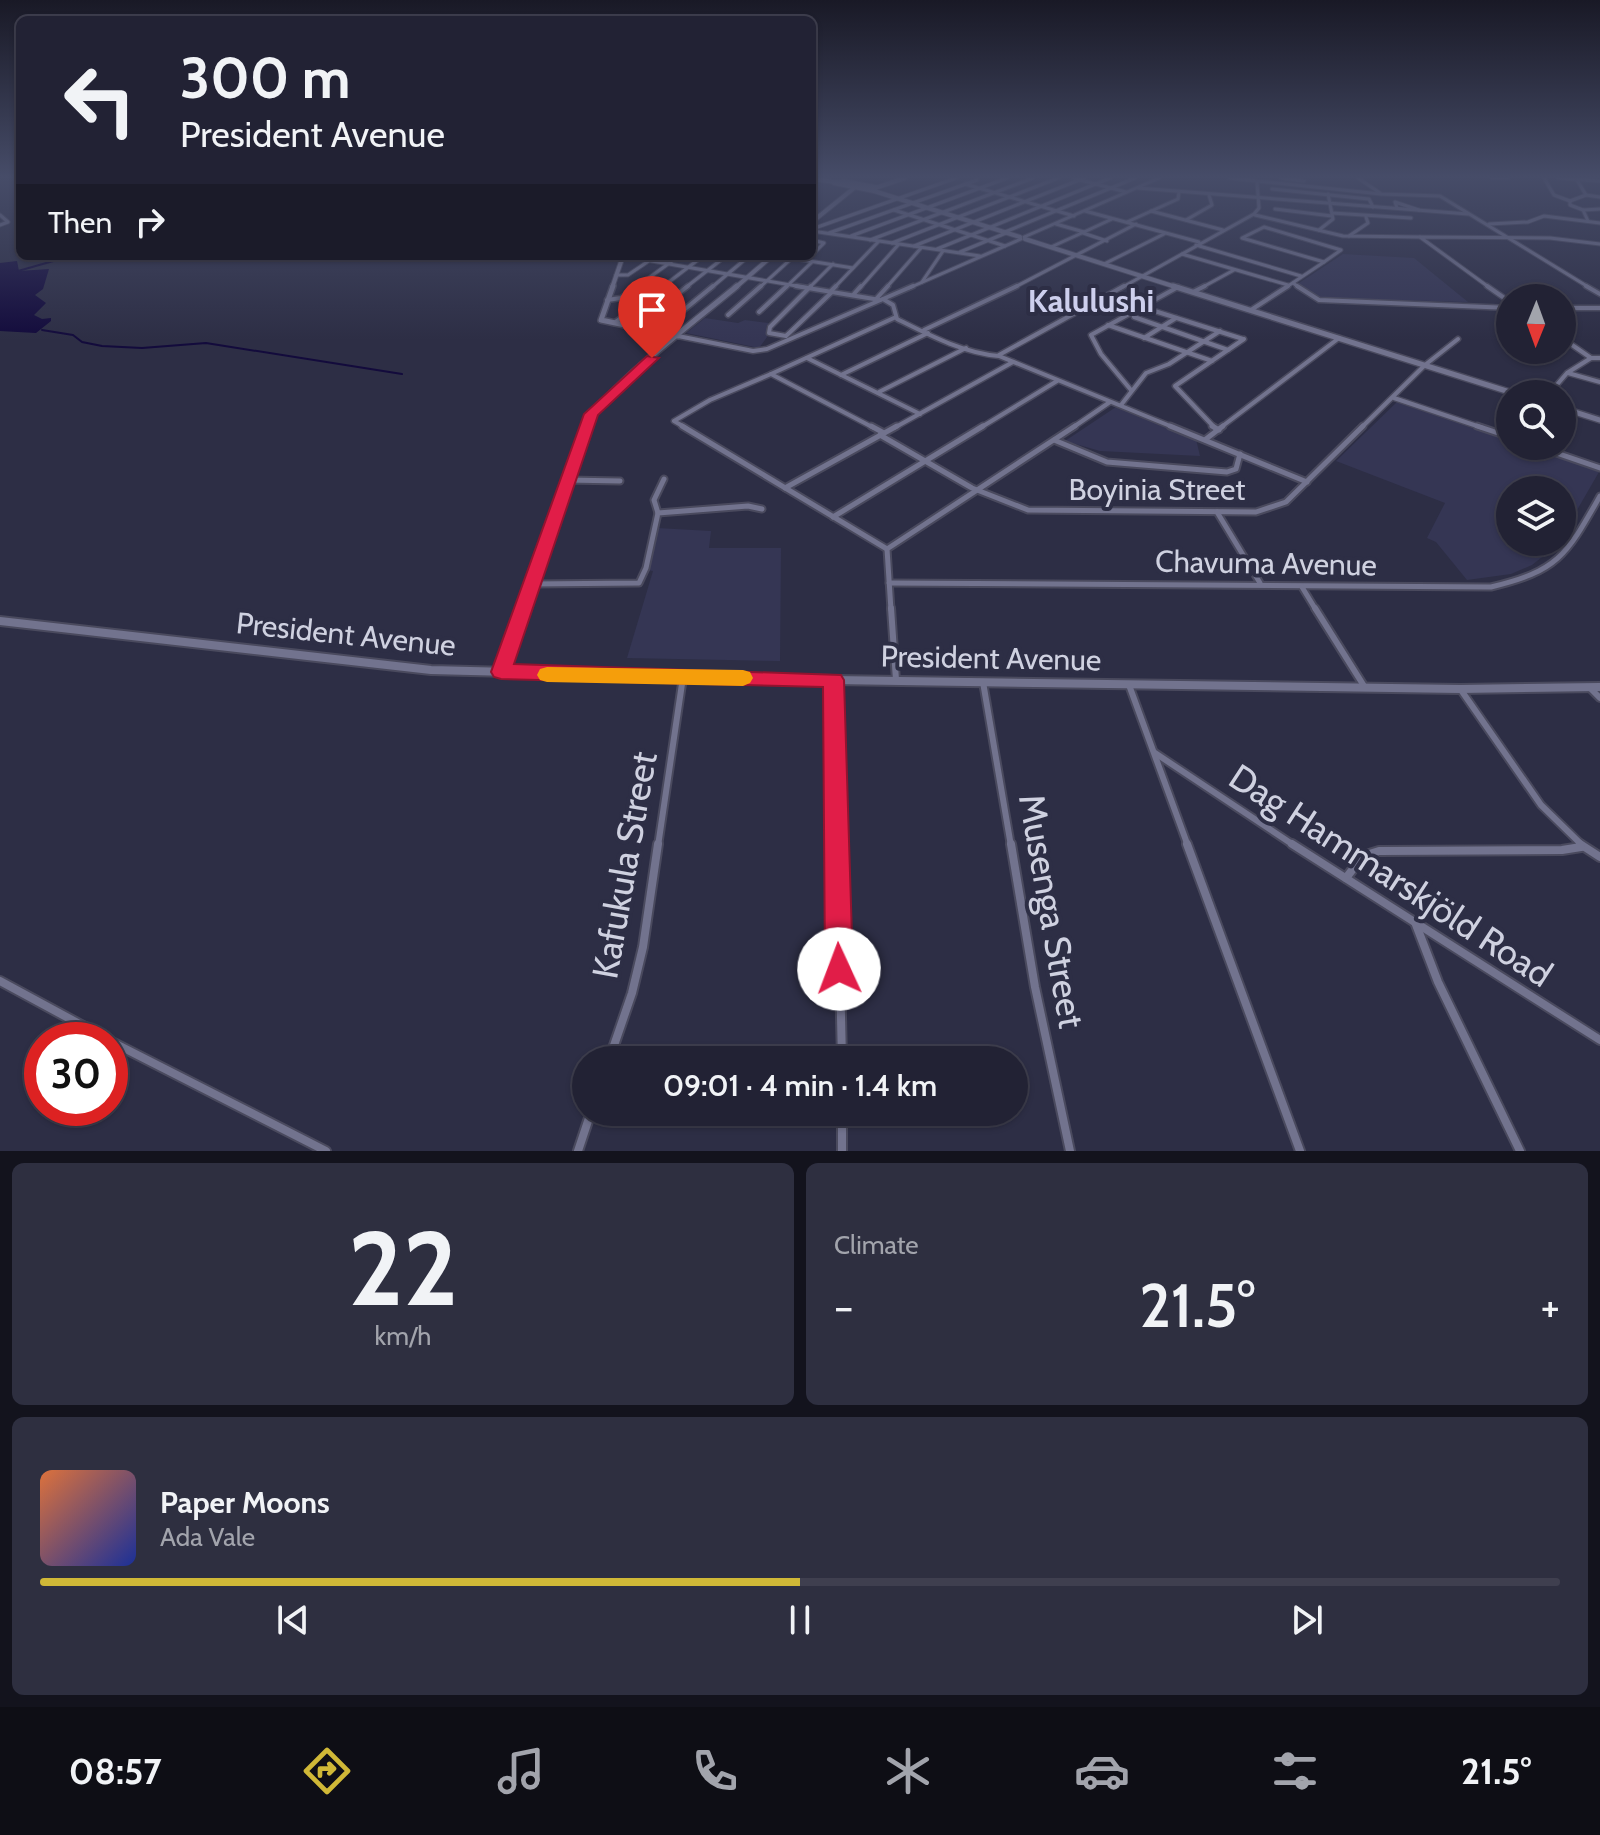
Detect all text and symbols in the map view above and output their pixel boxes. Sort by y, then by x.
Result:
text: 300 m [180,44,351,112]
icon: left [48,48,152,152]
text: President Avenue [180,112,445,156]
icon: right [128,200,172,244]
text: Then [48,204,112,241]
pin [618,276,686,358]
district label: Kalulushi [1028,281,1154,320]
north arrow [1496,284,1576,364]
map controls [1496,284,1576,556]
icon: arrive [630,288,674,332]
button: search [1496,380,1576,460]
street label: Boyinia Street [1069,471,1245,508]
button: layers [1496,476,1576,556]
street label: Chavuma Avenue [1155,543,1377,583]
street label: President Avenue [234,604,458,664]
street label: President Avenue [880,638,1102,678]
street label: Kafukula Street [582,748,666,982]
street label: Dag Hammarskjöld Road [1221,754,1561,996]
street label: Musenga Street [1010,791,1094,1031]
position arrow [797,927,881,1011]
speed limit sign: 30 [24,1022,128,1126]
text: 09:01 · 4 min · 1.4 km [663,1067,937,1104]
text: 22 [348,1205,458,1331]
text: Climate [834,1229,919,1261]
text: 21.5° [1139,1269,1255,1342]
text: − [834,1280,853,1333]
text: + [1541,1280,1560,1333]
text: km/h [375,1320,431,1352]
text: Paper Moons [160,1484,330,1521]
text: Ada Vale [160,1521,255,1553]
icon: previous [271,1598,315,1642]
icon: pause [778,1598,822,1642]
icon: next [1285,1598,1329,1642]
icon: directions [299,1743,355,1799]
icon: music [493,1743,549,1799]
icon: phone [687,1743,743,1799]
icon: climate [880,1743,936,1799]
icon: car [1074,1743,1130,1799]
icon: filters [1267,1743,1323,1799]
text: 08:57 [69,1749,162,1793]
text: 21.5° [1461,1749,1531,1793]

